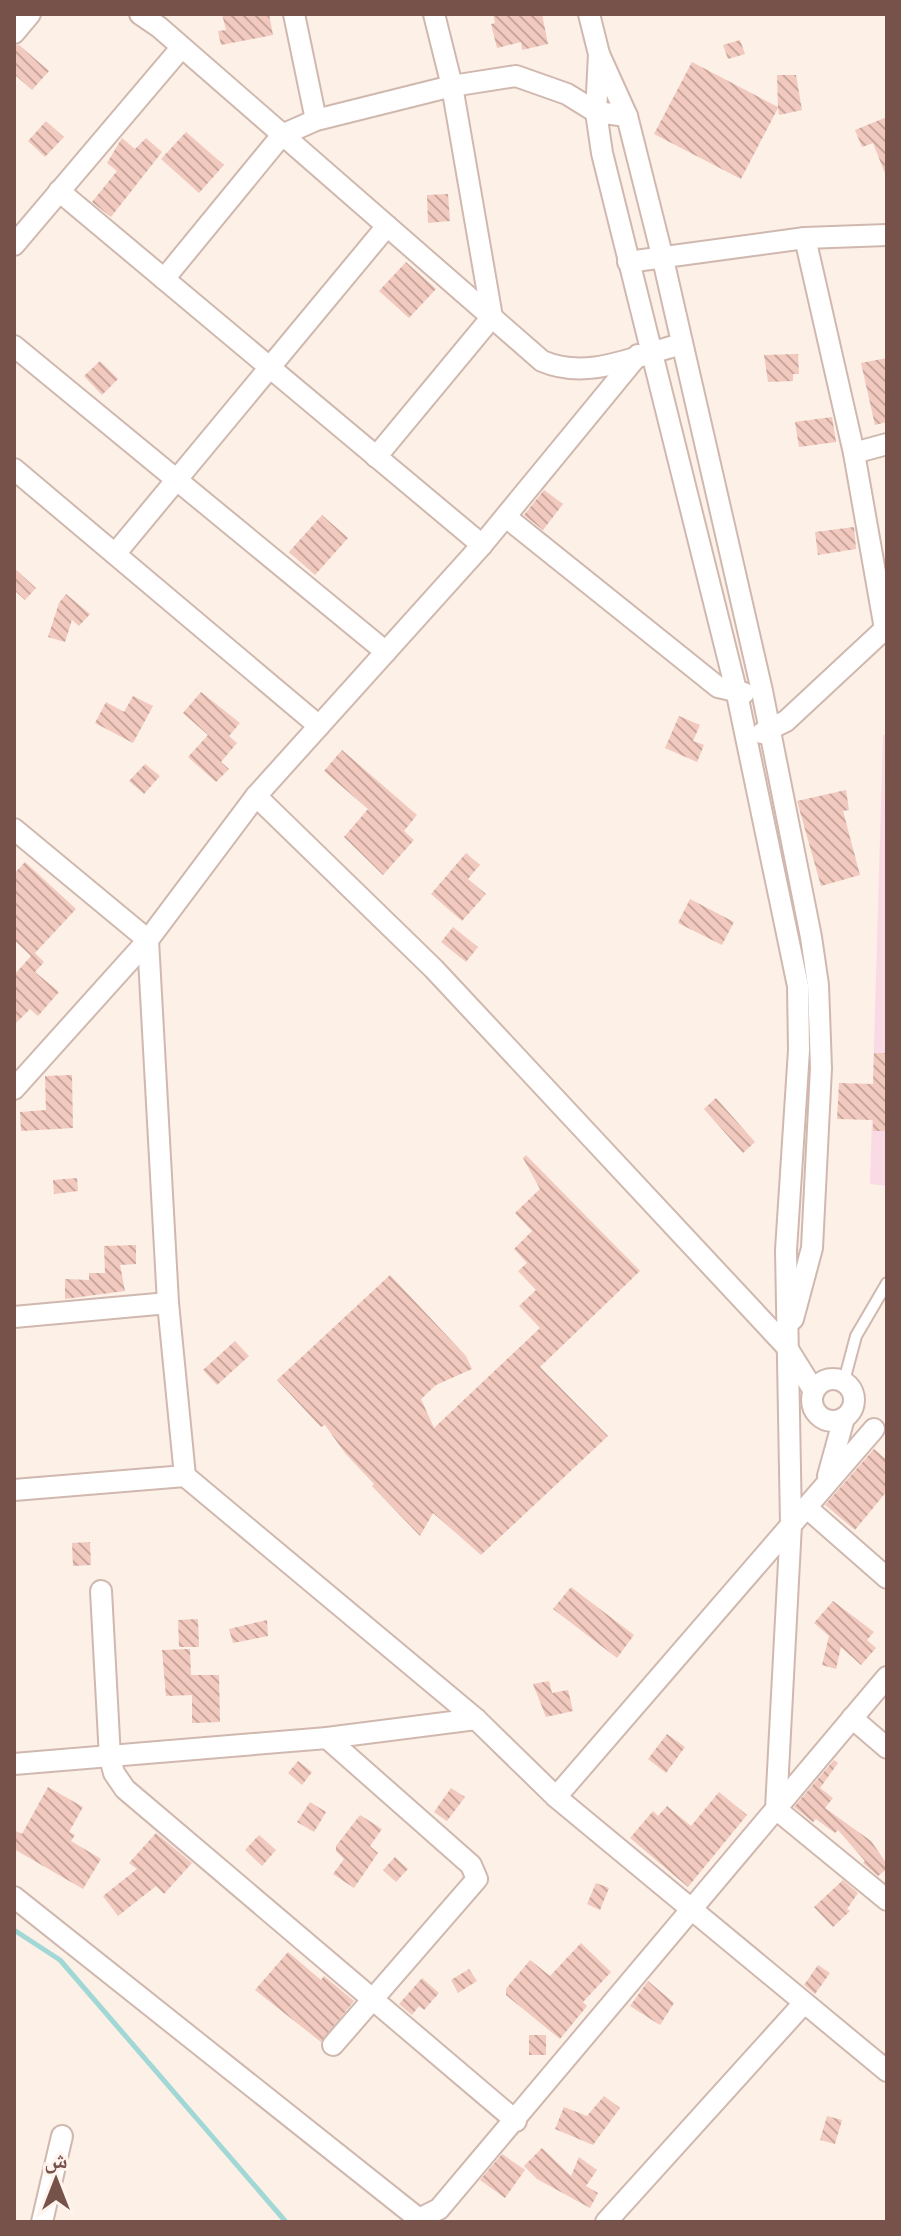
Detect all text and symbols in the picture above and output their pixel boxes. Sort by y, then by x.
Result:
north arrow [16,2140,96,2220]
text: ش [44,2148,68,2174]

